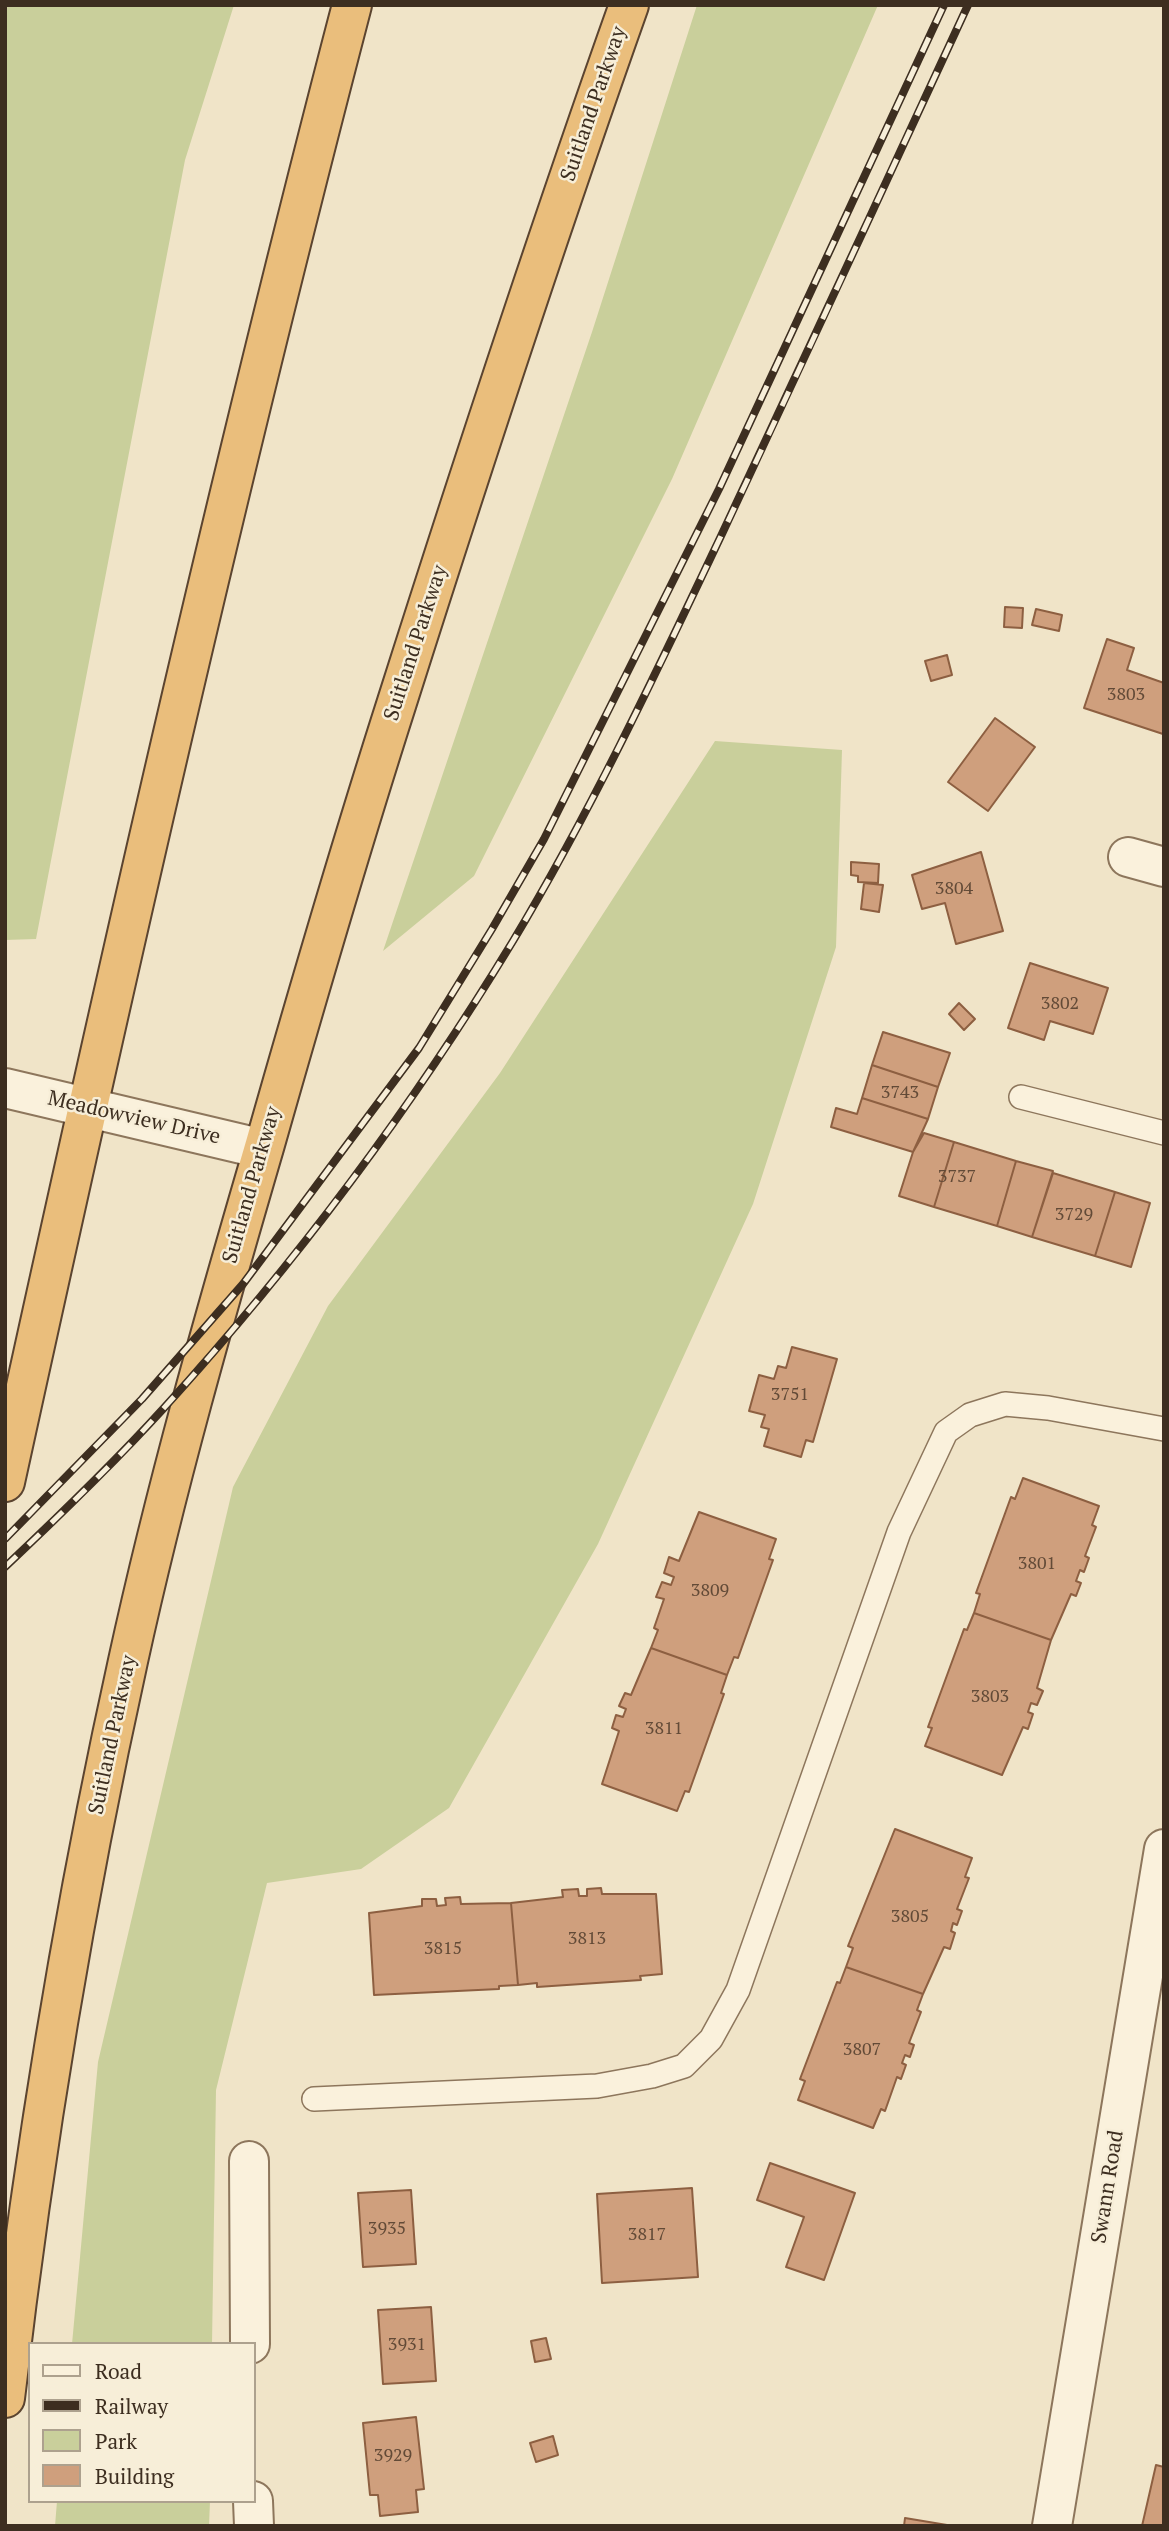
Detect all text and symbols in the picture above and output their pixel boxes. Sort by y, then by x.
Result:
street label: Suitland Parkway [556,23,632,185]
street label: Suitland Parkway [379,562,453,724]
house number: 3803 [1107,684,1145,706]
house number: 3804 [935,878,973,900]
house number: 3802 [1041,993,1079,1015]
house number: 3743 [881,1082,919,1104]
street label: Meadowview Drive [45,1086,223,1150]
street label: Suitland Parkway [218,1104,286,1266]
house number: 3737 [938,1166,976,1188]
house number: 3729 [1055,1204,1093,1226]
house number: 3751 [771,1384,809,1406]
house number: 3801 [1018,1553,1056,1575]
house number: 3809 [691,1580,729,1602]
street label: Suitland Parkway [84,1653,142,1817]
house number: 3803 [971,1686,1009,1708]
house number: 3811 [645,1718,683,1740]
house number: 3805 [891,1906,929,1928]
house number: 3813 [568,1928,606,1950]
house number: 3815 [424,1938,462,1960]
house number: 3807 [843,2039,881,2061]
street label: Swann Road [1087,2129,1129,2245]
house number: 3935 [368,2218,406,2240]
house number: 3817 [628,2224,666,2246]
house number: 3931 [388,2334,426,2356]
legend [28,2342,256,2503]
text: Road [95,2357,142,2385]
text: Railway [95,2392,168,2420]
text: Park [95,2427,137,2455]
house number: 3929 [374,2445,412,2467]
text: Building [95,2462,174,2490]

